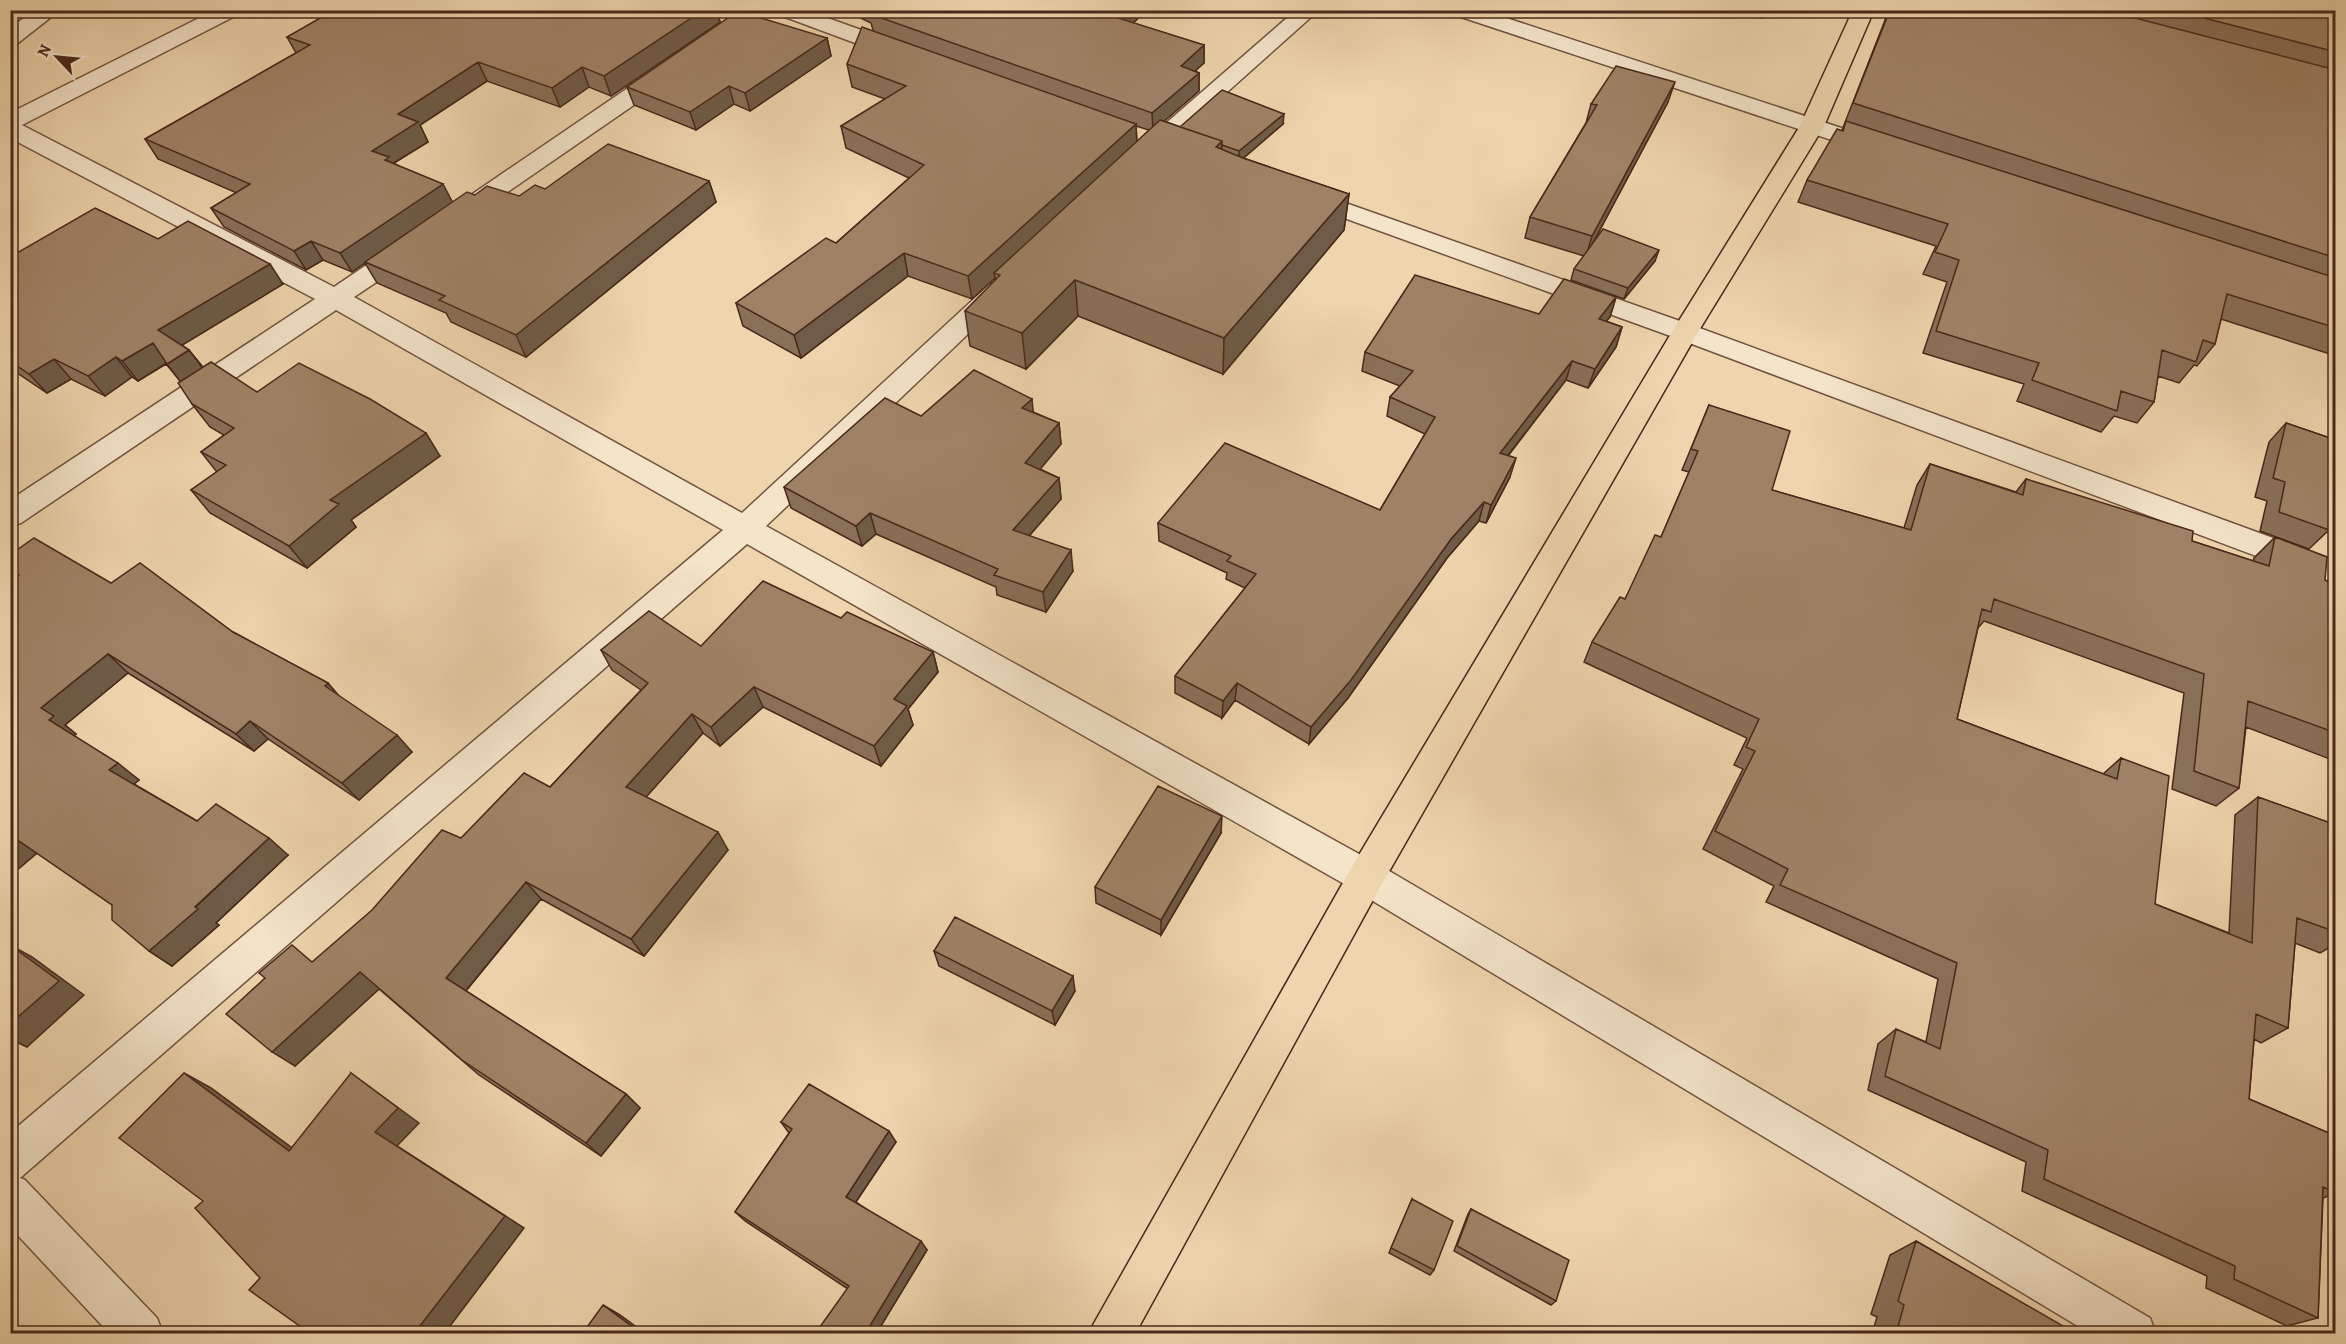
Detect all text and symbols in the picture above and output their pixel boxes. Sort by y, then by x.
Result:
north arrow [27,27,87,87]
text: N [32,40,57,61]

